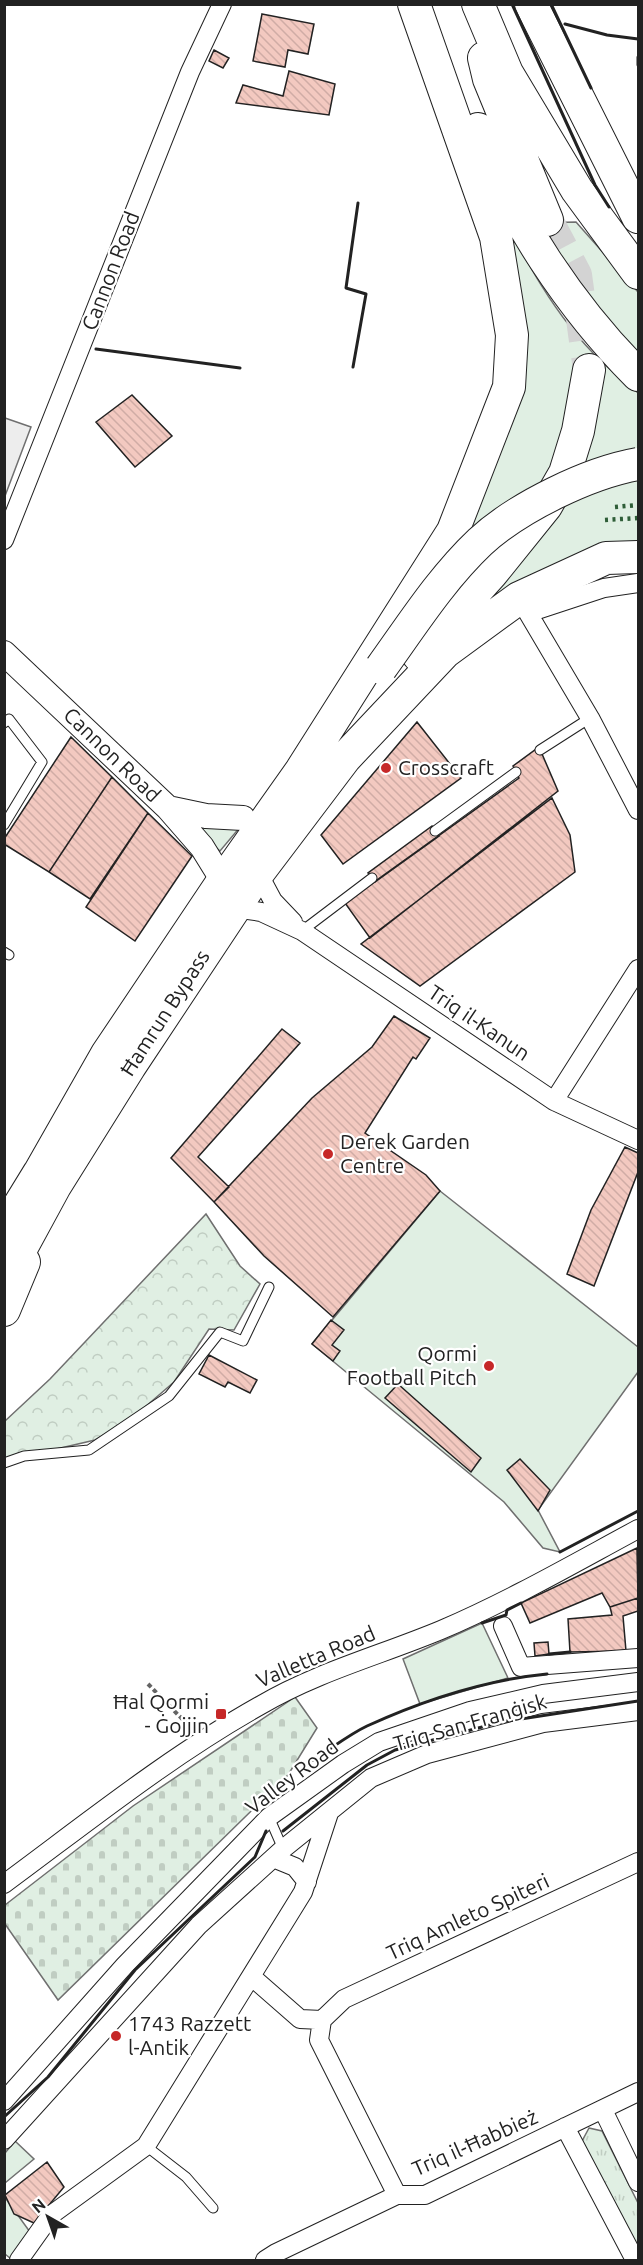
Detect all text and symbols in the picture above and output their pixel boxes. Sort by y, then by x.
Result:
street label: Cannon Road [76,208,144,333]
street label: Cannon Road [59,702,166,806]
place label: Crosscraft [398,755,494,779]
marker: Crosscraft [379,761,393,775]
street label: Ħamrun Bypass [114,945,214,1080]
street label: Triq il-Kanun [424,979,535,1065]
place label: Derek Garden Centre [340,1129,470,1177]
marker: Derek Garden Centre [321,1147,335,1161]
place label: Qormi Football Pitch [347,1341,477,1389]
marker: Qormi Football Pitch [482,1359,496,1373]
street label: Valletta Road [253,1620,379,1692]
place label: Ħal Qormi - Ġojjin [113,1689,209,1737]
street label: Triq San Franġisk [390,1689,549,1755]
marker: Ħal Qormi - Ġojjin [214,1707,228,1721]
street label: Valley Road [240,1734,342,1819]
street label: Triq Amleto Spiteri [383,1868,553,1964]
place label: 1743 Razzett l-Antik [128,2011,251,2059]
marker: 1743 Razzett l-Antik [109,2029,123,2043]
street label: Triq il-Ħabbież [408,2104,541,2180]
north arrow [18,2187,78,2247]
text: N [28,2195,49,2216]

